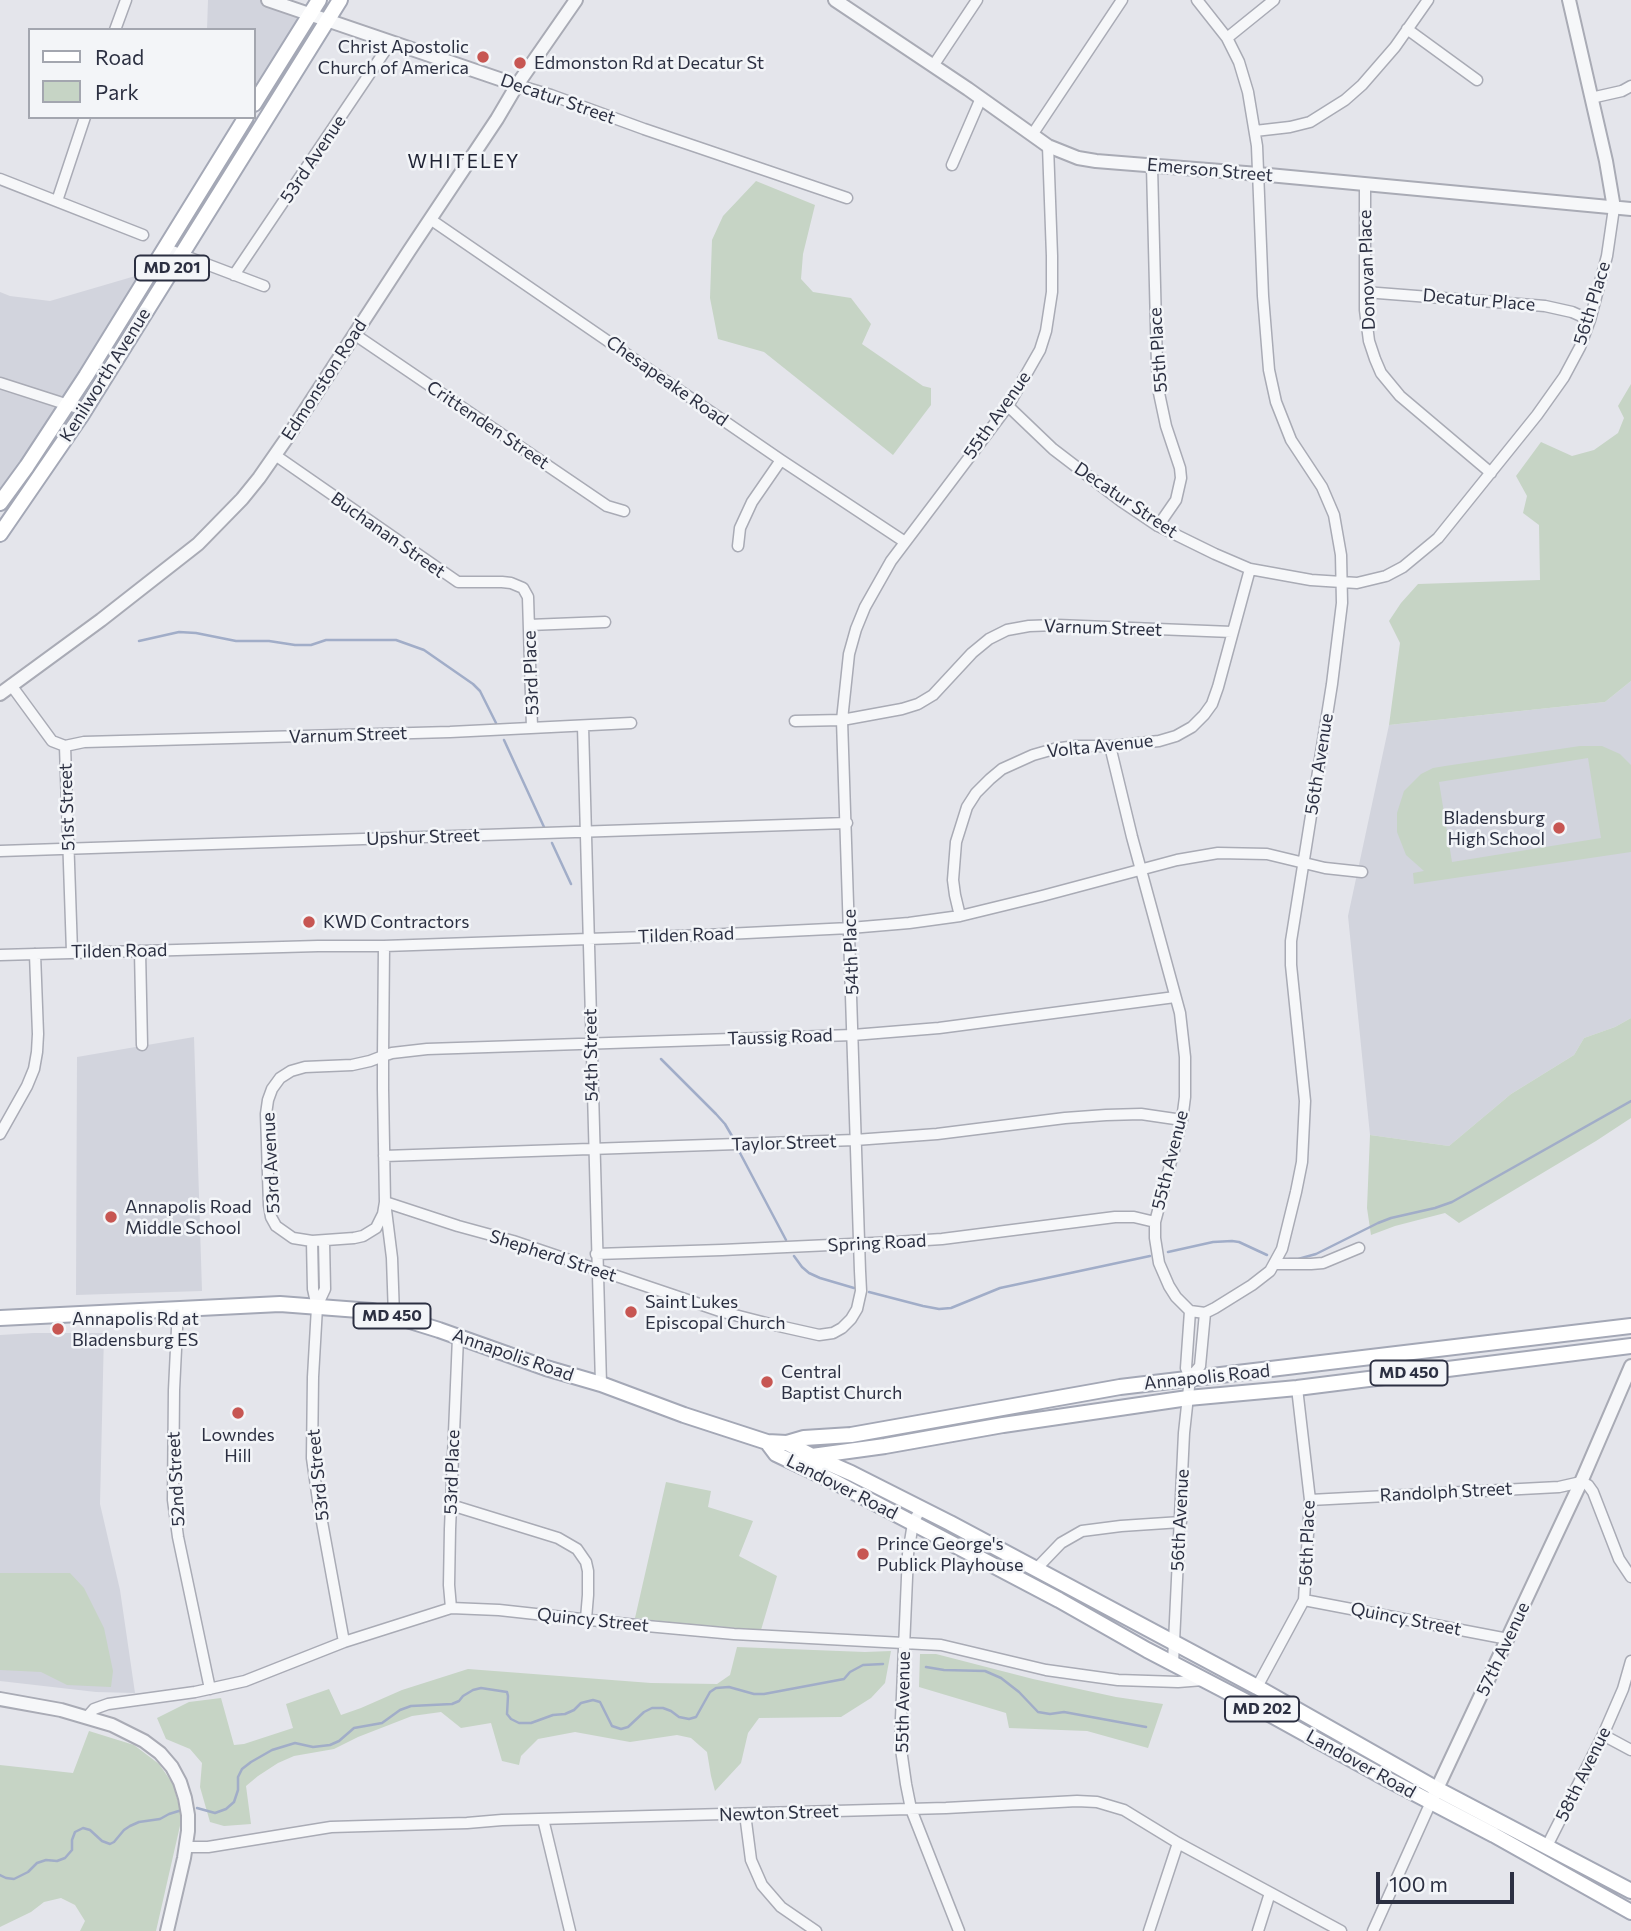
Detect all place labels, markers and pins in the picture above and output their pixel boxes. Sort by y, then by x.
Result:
place label: Christ Apostolic Church of America [318,36,469,78]
marker: Christ Apostolic Church of America [475,49,491,65]
place label: Edmonston Rd at Decatur St [534,52,764,74]
marker: Edmonston Rd at Decatur St [512,55,528,71]
place label: Bladensburg High School [1443,807,1545,850]
marker: Bladensburg High School [1551,820,1567,836]
place label: KWD Contractors [323,911,469,933]
marker: KWD Contractors [301,914,317,930]
place label: Annapolis Road Middle School [125,1196,252,1238]
marker: Annapolis Road Middle School [103,1209,119,1225]
place label: Saint Lukes Episcopal Church [645,1291,786,1334]
marker: Saint Lukes Episcopal Church [623,1304,639,1320]
place label: Annapolis Rd at Bladensburg ES [72,1308,199,1350]
marker: Annapolis Rd at Bladensburg ES [50,1321,66,1337]
place label: Central Baptist Church [781,1361,902,1404]
marker: Central Baptist Church [759,1374,775,1390]
marker: Lowndes Hill [230,1405,246,1421]
place label: Lowndes Hill [201,1424,275,1466]
place label: Prince George's Publick Playhouse [877,1533,1023,1576]
marker: Prince George's Publick Playhouse [855,1546,871,1562]

